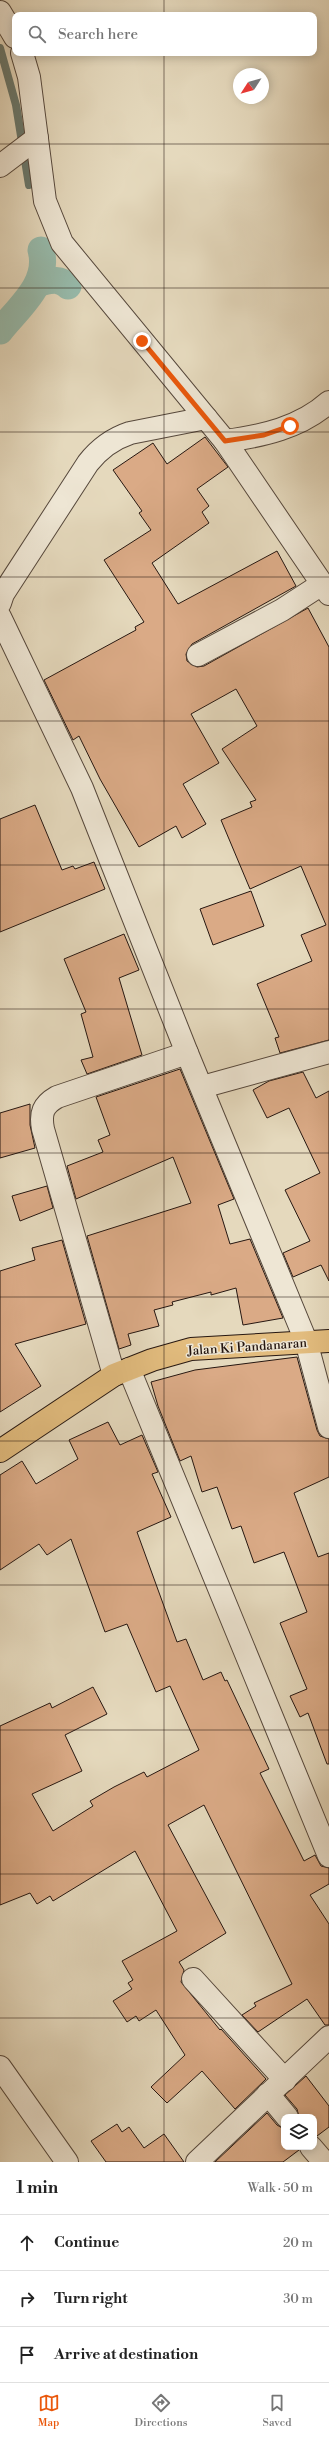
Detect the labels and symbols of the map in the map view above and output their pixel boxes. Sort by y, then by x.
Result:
north arrow [233,68,269,104]
route end [133,332,151,350]
route start [281,417,299,435]
street label: Jalan Ki Pandanaran [186,1335,308,1359]

